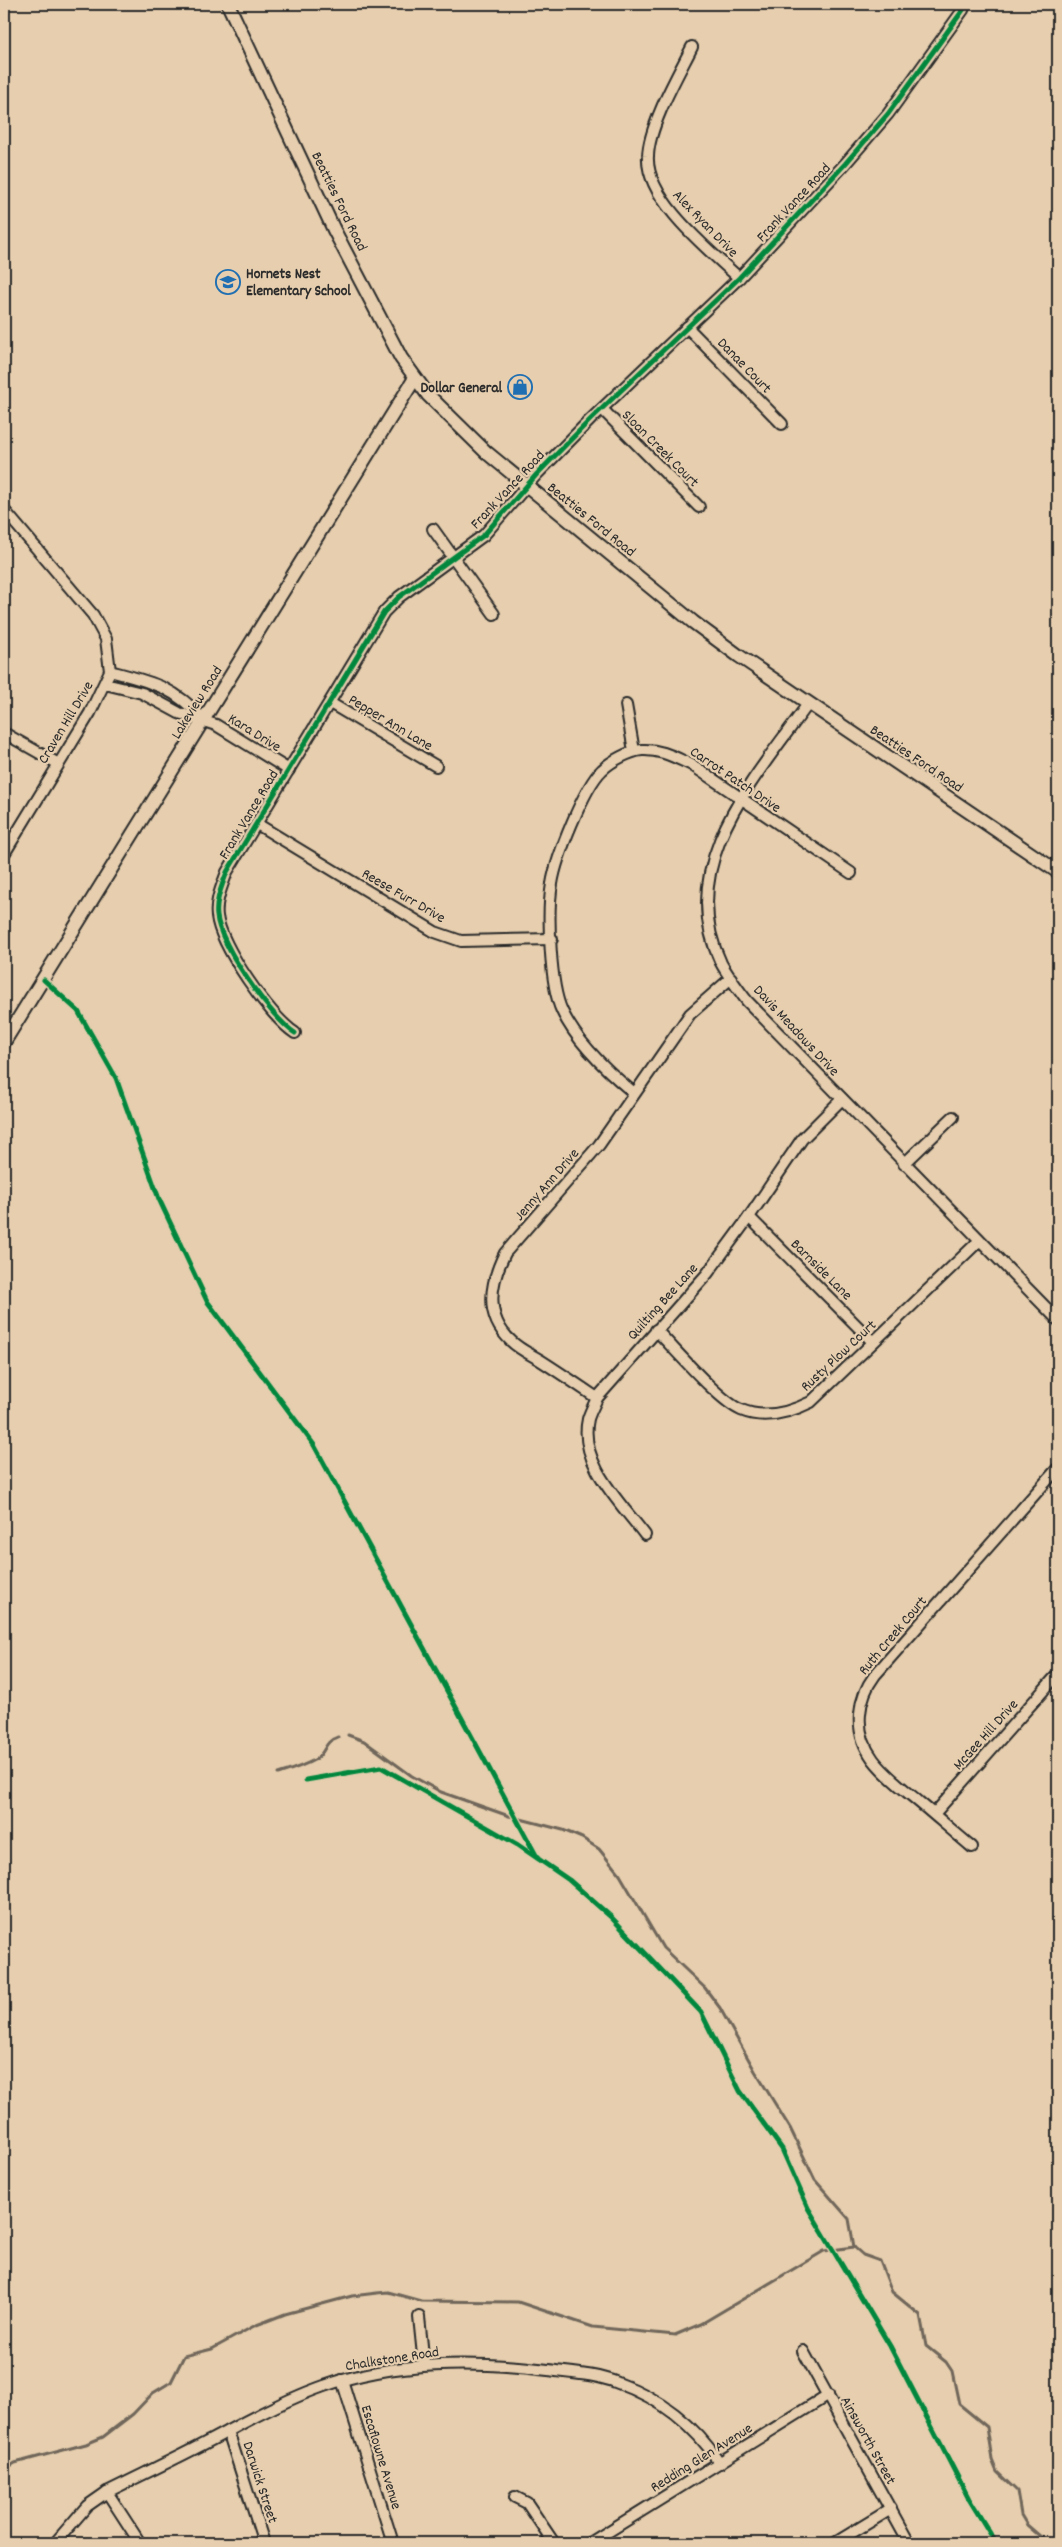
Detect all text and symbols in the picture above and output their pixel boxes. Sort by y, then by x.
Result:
street label: Beatties Ford Road [305,148,372,255]
street label: Frank Vance Road [752,159,837,248]
street label: Alex Ryan Drive [666,185,743,264]
place label: Hornets Nest Elementary School [246,264,351,303]
school or university icon: Hornets Nest Elementary School [215,269,241,295]
street label: Danae Court [711,333,776,400]
shop icon: Dollar General [507,374,533,400]
place label: Dollar General [421,378,502,400]
street label: Sloan Creek Court [616,406,704,493]
street label: Frank Vance Road [466,446,551,535]
street label: Beatties Ford Road [542,478,640,563]
street label: Lakeview Road [166,662,229,744]
street label: Craven Hill Drive [33,677,100,769]
street label: Pepper Ann Lane [344,690,437,758]
street label: Kara Drive [223,709,285,759]
street label: Beatties Ford Road [865,720,967,799]
street label: Carrot Patch Drive [685,742,785,820]
street label: Frank Vance Road [214,766,285,864]
street label: Reese Furr Drive [357,864,449,930]
street label: Davis Meadows Drive [747,981,844,1082]
street label: Jenny Ann Drive [510,1144,586,1226]
street label: Barnside Lane [785,1235,857,1307]
street label: Quilting Bee Lane [623,1259,704,1346]
street label: Rusty Plow Court [796,1315,883,1398]
street label: Ruth Creek Court [854,1592,933,1681]
street label: McGee Hill Drive [949,1695,1025,1776]
street label: Chalkstone Road [344,2342,441,2378]
street label: Ainsworth Street [834,2393,901,2490]
street label: Escaflowne Avenue [354,2403,407,2513]
street label: Redding Glen Avenue [647,2418,758,2499]
street label: Darwick Street [236,2439,283,2527]

